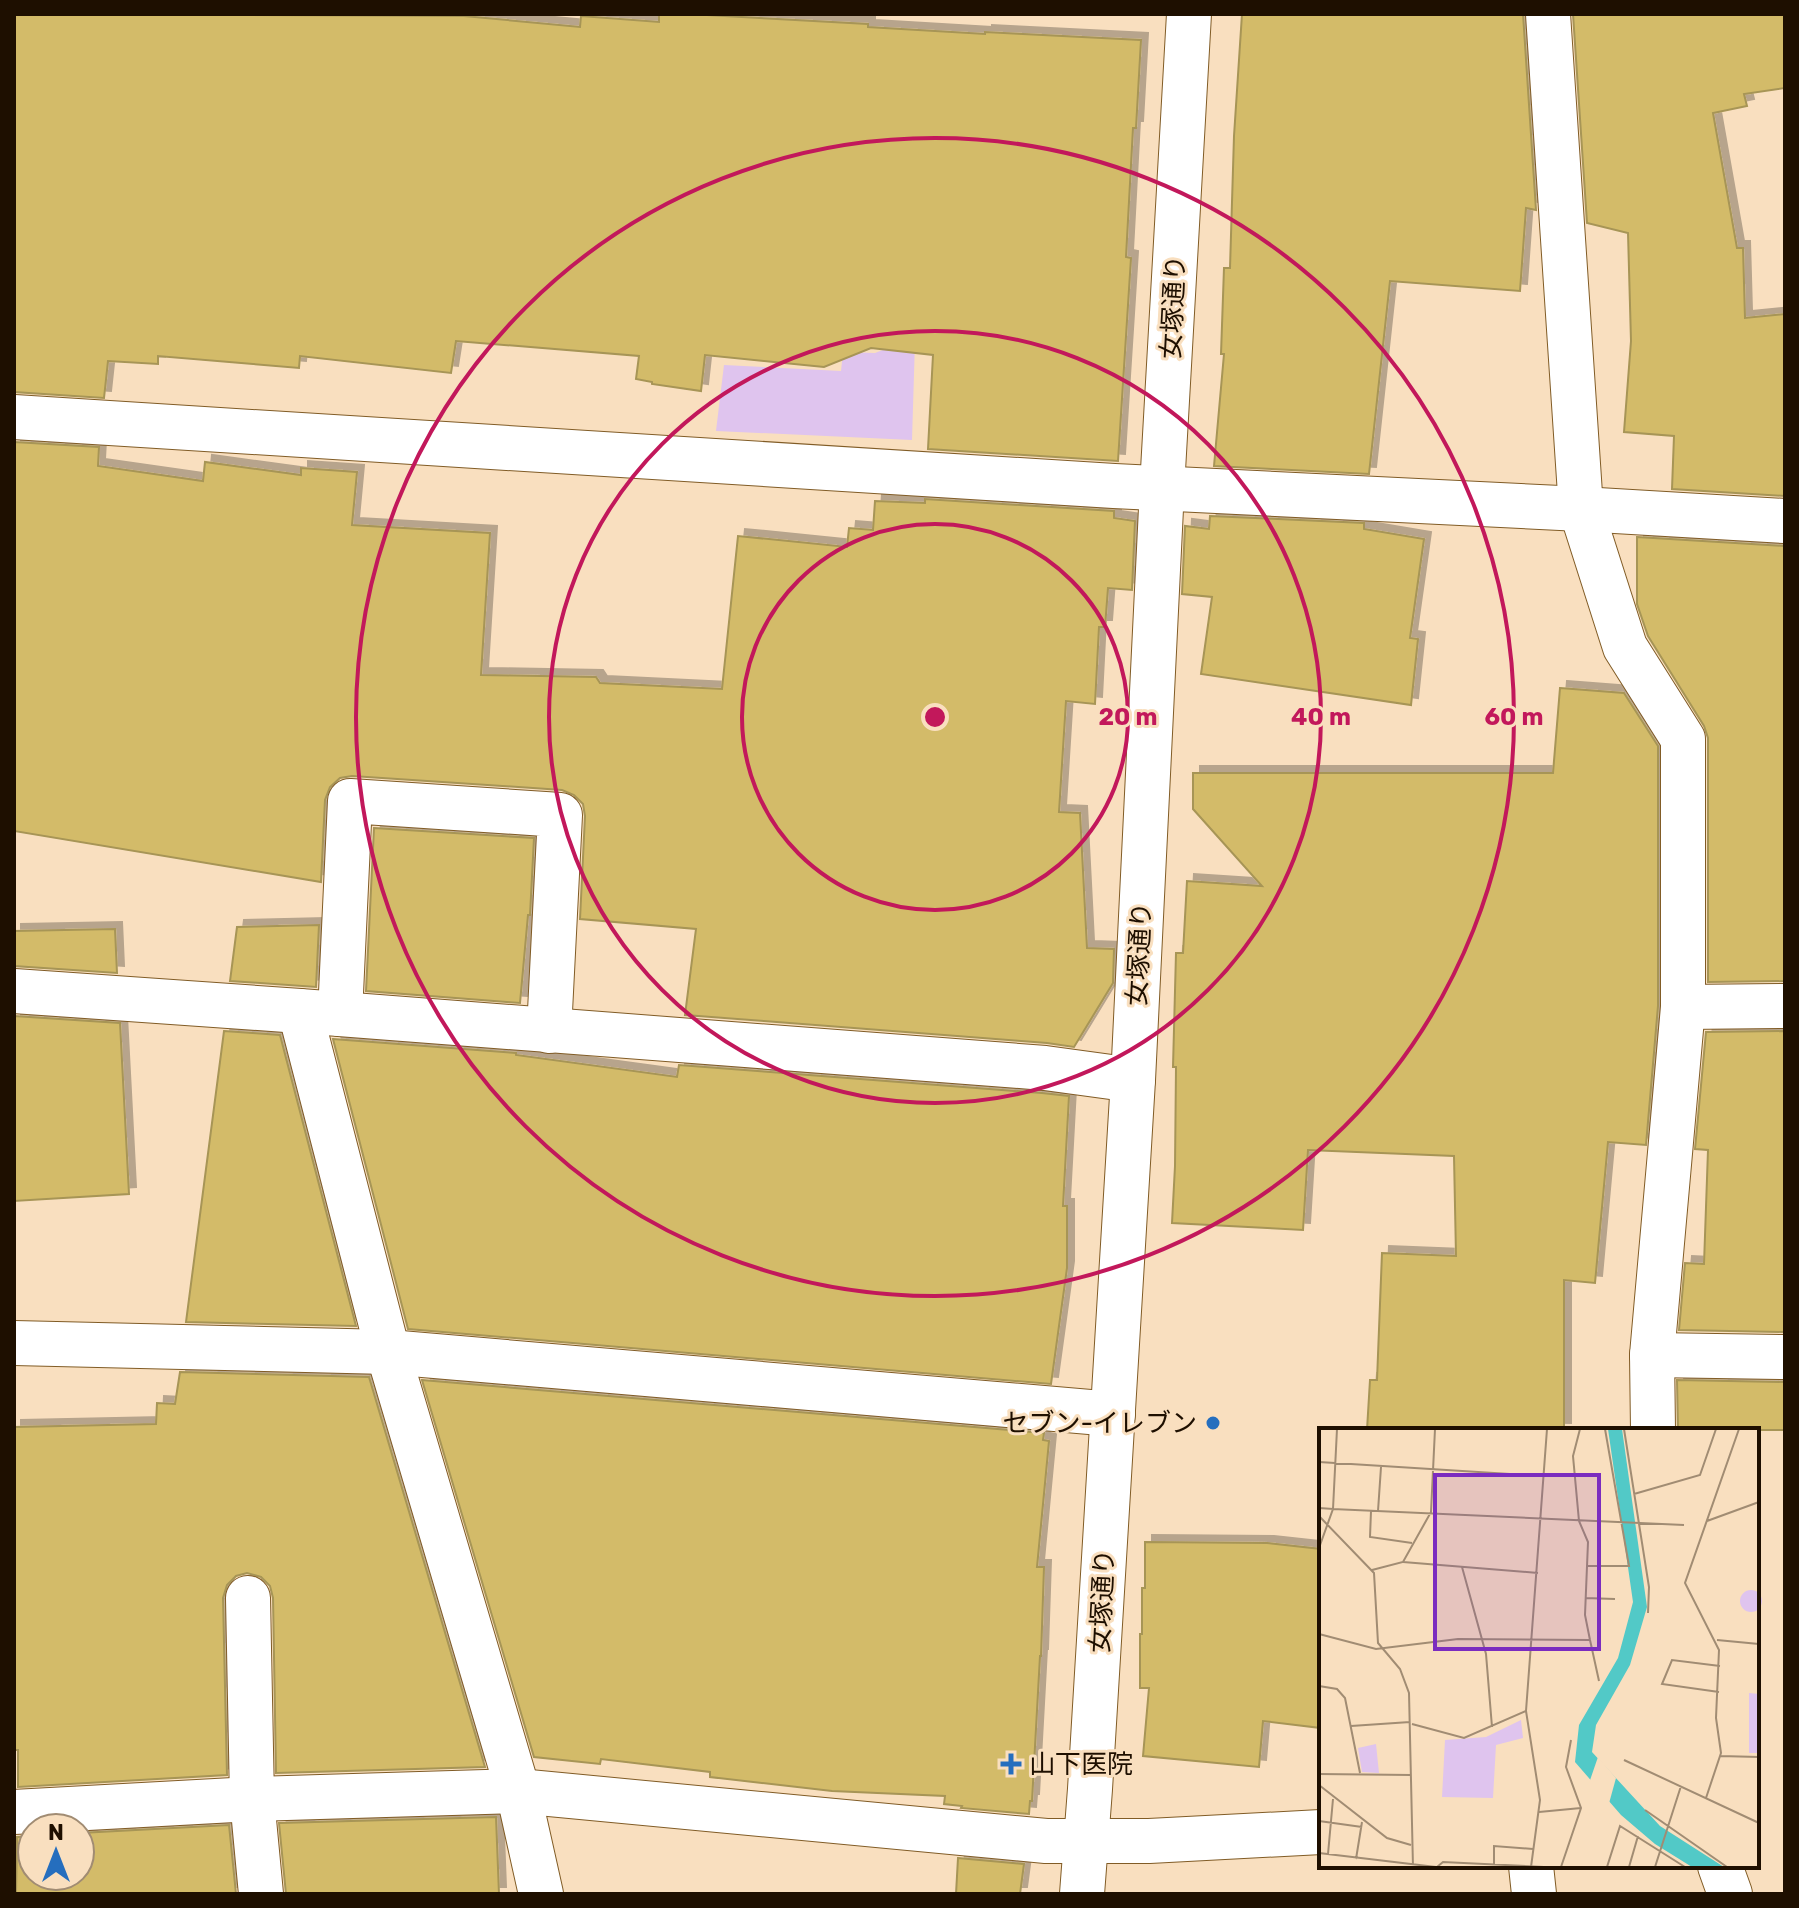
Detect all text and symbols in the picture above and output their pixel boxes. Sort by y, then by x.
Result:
street label: 女塚通り [1155,254,1192,360]
centre of rings [921,703,949,731]
text: 20 m [1098,703,1158,731]
text: 40 m [1291,703,1351,731]
text: 60 m [1484,703,1544,731]
street label: 女塚通り [1121,901,1158,1007]
place label: セブン-イレブン [1002,1408,1197,1439]
marker: セブン-イレブン [1204,1414,1222,1432]
inset map [1319,1428,1759,1868]
street label: 女塚通り [1084,1548,1121,1654]
place label: 山下医院 [1029,1749,1133,1780]
marker: 山下医院 [1000,1753,1022,1775]
north arrow [16,1812,96,1892]
text: N [48,1819,64,1846]

